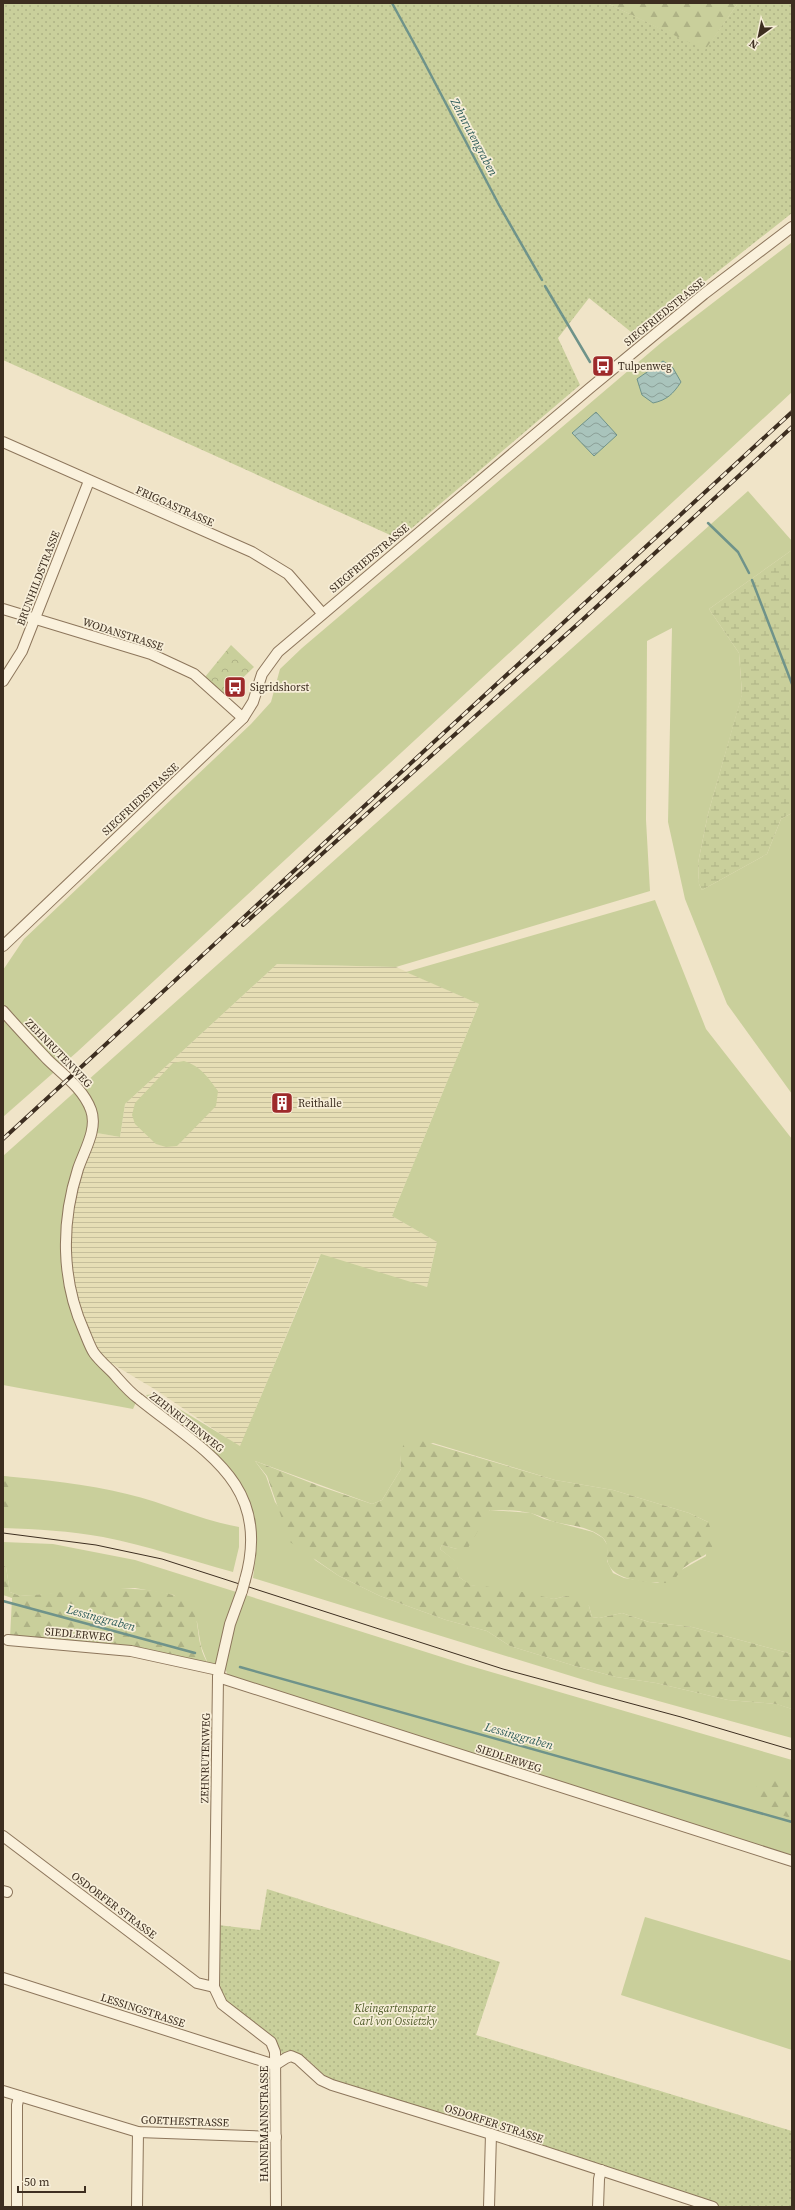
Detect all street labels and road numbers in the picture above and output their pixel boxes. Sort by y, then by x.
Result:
street label: SIEGFRIEDSTRASSE [621,275,708,350]
street label: FRIGGASTRASSE [133,483,217,531]
street label: SIEGFRIEDSTRASSE [326,520,413,596]
street label: BRUNHILDSTRASSE [13,528,64,628]
street label: WODANSTRASSE [80,614,166,655]
street label: SIEGFRIEDSTRASSE [99,760,182,839]
street label: ZEHNRUTENWEG [22,1016,96,1091]
street label: ZEHNRUTENWEG [147,1389,227,1456]
street label: SIEDLERWEG [44,1624,114,1645]
street label: ZEHNRUTENWEG [197,1712,214,1803]
street label: SIEDLERWEG [474,1741,544,1776]
street label: OSDORFER STRASSE [68,1868,160,1943]
street label: LESSINGSTRASSE [99,1990,187,2031]
street label: HANNEMANNSTRASSE [257,2066,272,2182]
street label: OSDORFER STRASSE [443,2100,545,2147]
street label: GOETHESTRASSE [141,2112,230,2131]

